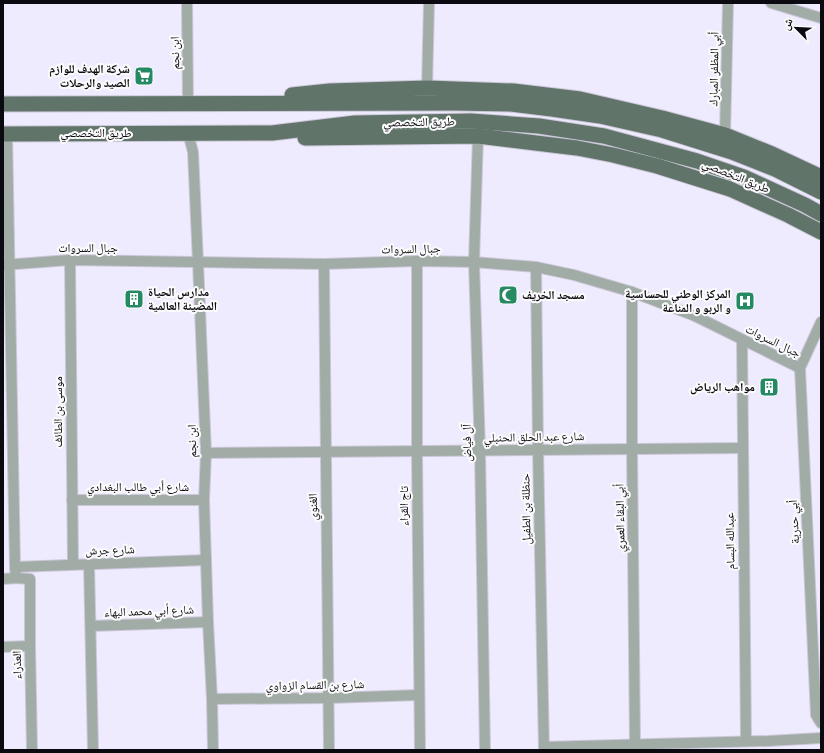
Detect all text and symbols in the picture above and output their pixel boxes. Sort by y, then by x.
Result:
north arrow [776,8,816,48]
text: ش [778,15,797,33]
street label: أبي المظفر المبارك [705,31,725,106]
street label: ابن نجم [167,36,183,70]
place label: شركة الهدف للوازم الصيد والرحلات [49,61,130,90]
supermarket icon: شركة الهدف للوازم الصيد والرحلات [133,65,155,87]
street label: طريق التخصصي [383,113,455,133]
street label: طريق التخصصي [60,125,132,143]
street label: طريق التخصصي [699,155,772,199]
street label: جبال السروات [58,240,118,255]
street label: جبال السروات [381,240,441,257]
place label: مدارس الحياة المضيئة العالمية [148,284,217,313]
mosque icon: مسجد الخريف [497,284,519,306]
place label: المركز الوطني للحساسية و الربو و المناعة [625,286,731,315]
place label: مسجد الخريف [522,287,585,302]
building icon: مدارس الحياة المضيئة العالمية [123,288,145,310]
hospital icon: المركز الوطني للحساسية و الربو و المناعة [734,290,756,312]
street label: جبال السروات [743,321,804,361]
street label: موسى بن الطائف [50,376,65,448]
building icon: مواهب الرياض [758,376,780,398]
place label: مواهب الرياض [690,379,755,395]
street label: آل فياض [459,423,475,462]
street label: ابن نجم [184,424,200,458]
street label: شارع عبد الحلق الحنبلي [484,428,585,448]
street label: حنظلة بن الطفيل [517,473,534,545]
street label: شارع أبي طالب البغدادي [87,479,189,497]
street label: أبي البقاء العمري [611,483,631,552]
street label: تاج القراء [396,485,411,526]
street label: الغنوي [305,493,323,521]
street label: أبي حدرية [785,499,805,544]
street label: عبدالله البسام [722,512,738,570]
street label: شارع جرش [85,541,135,559]
street label: شارع أبي محمد البهاء [104,601,194,623]
street label: العذراء [9,650,23,680]
street label: شارع بن القسام الزواوي [266,676,365,696]

